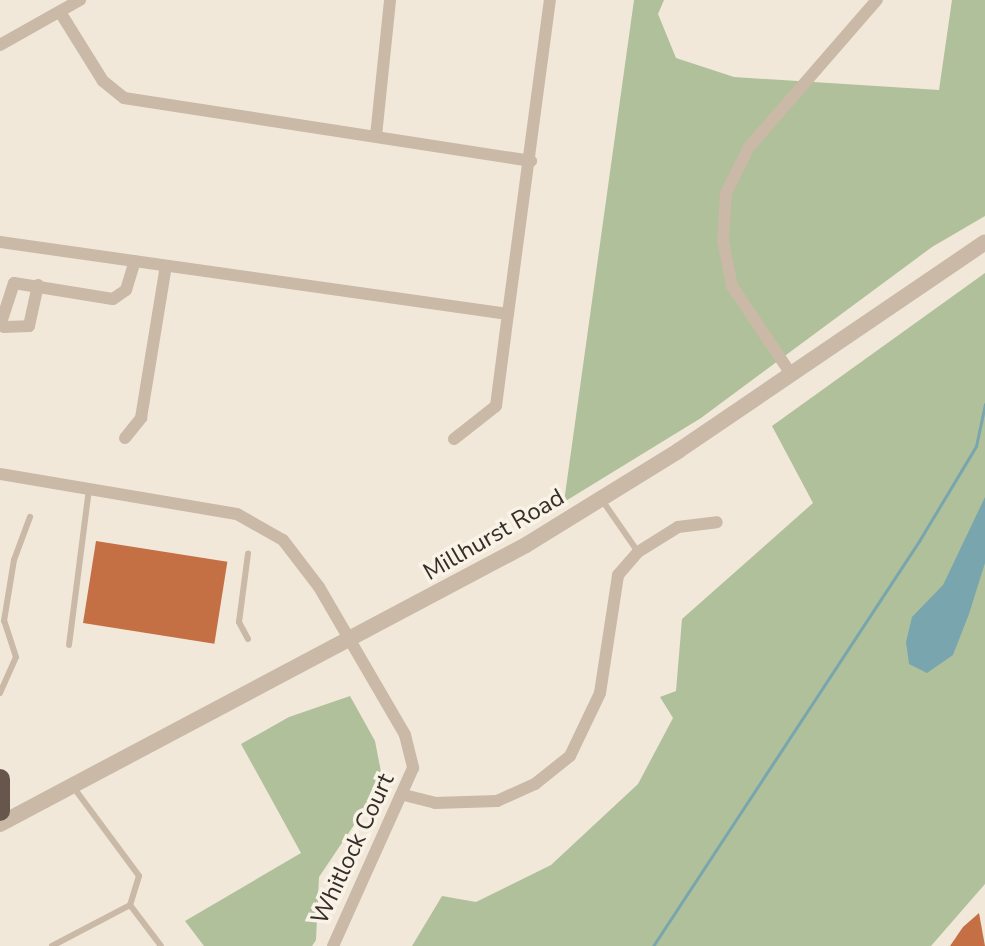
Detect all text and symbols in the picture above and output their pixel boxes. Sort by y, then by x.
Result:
street label: Millhurst Road [419,483,569,587]
street label: Whitlock Court [305,769,401,929]

